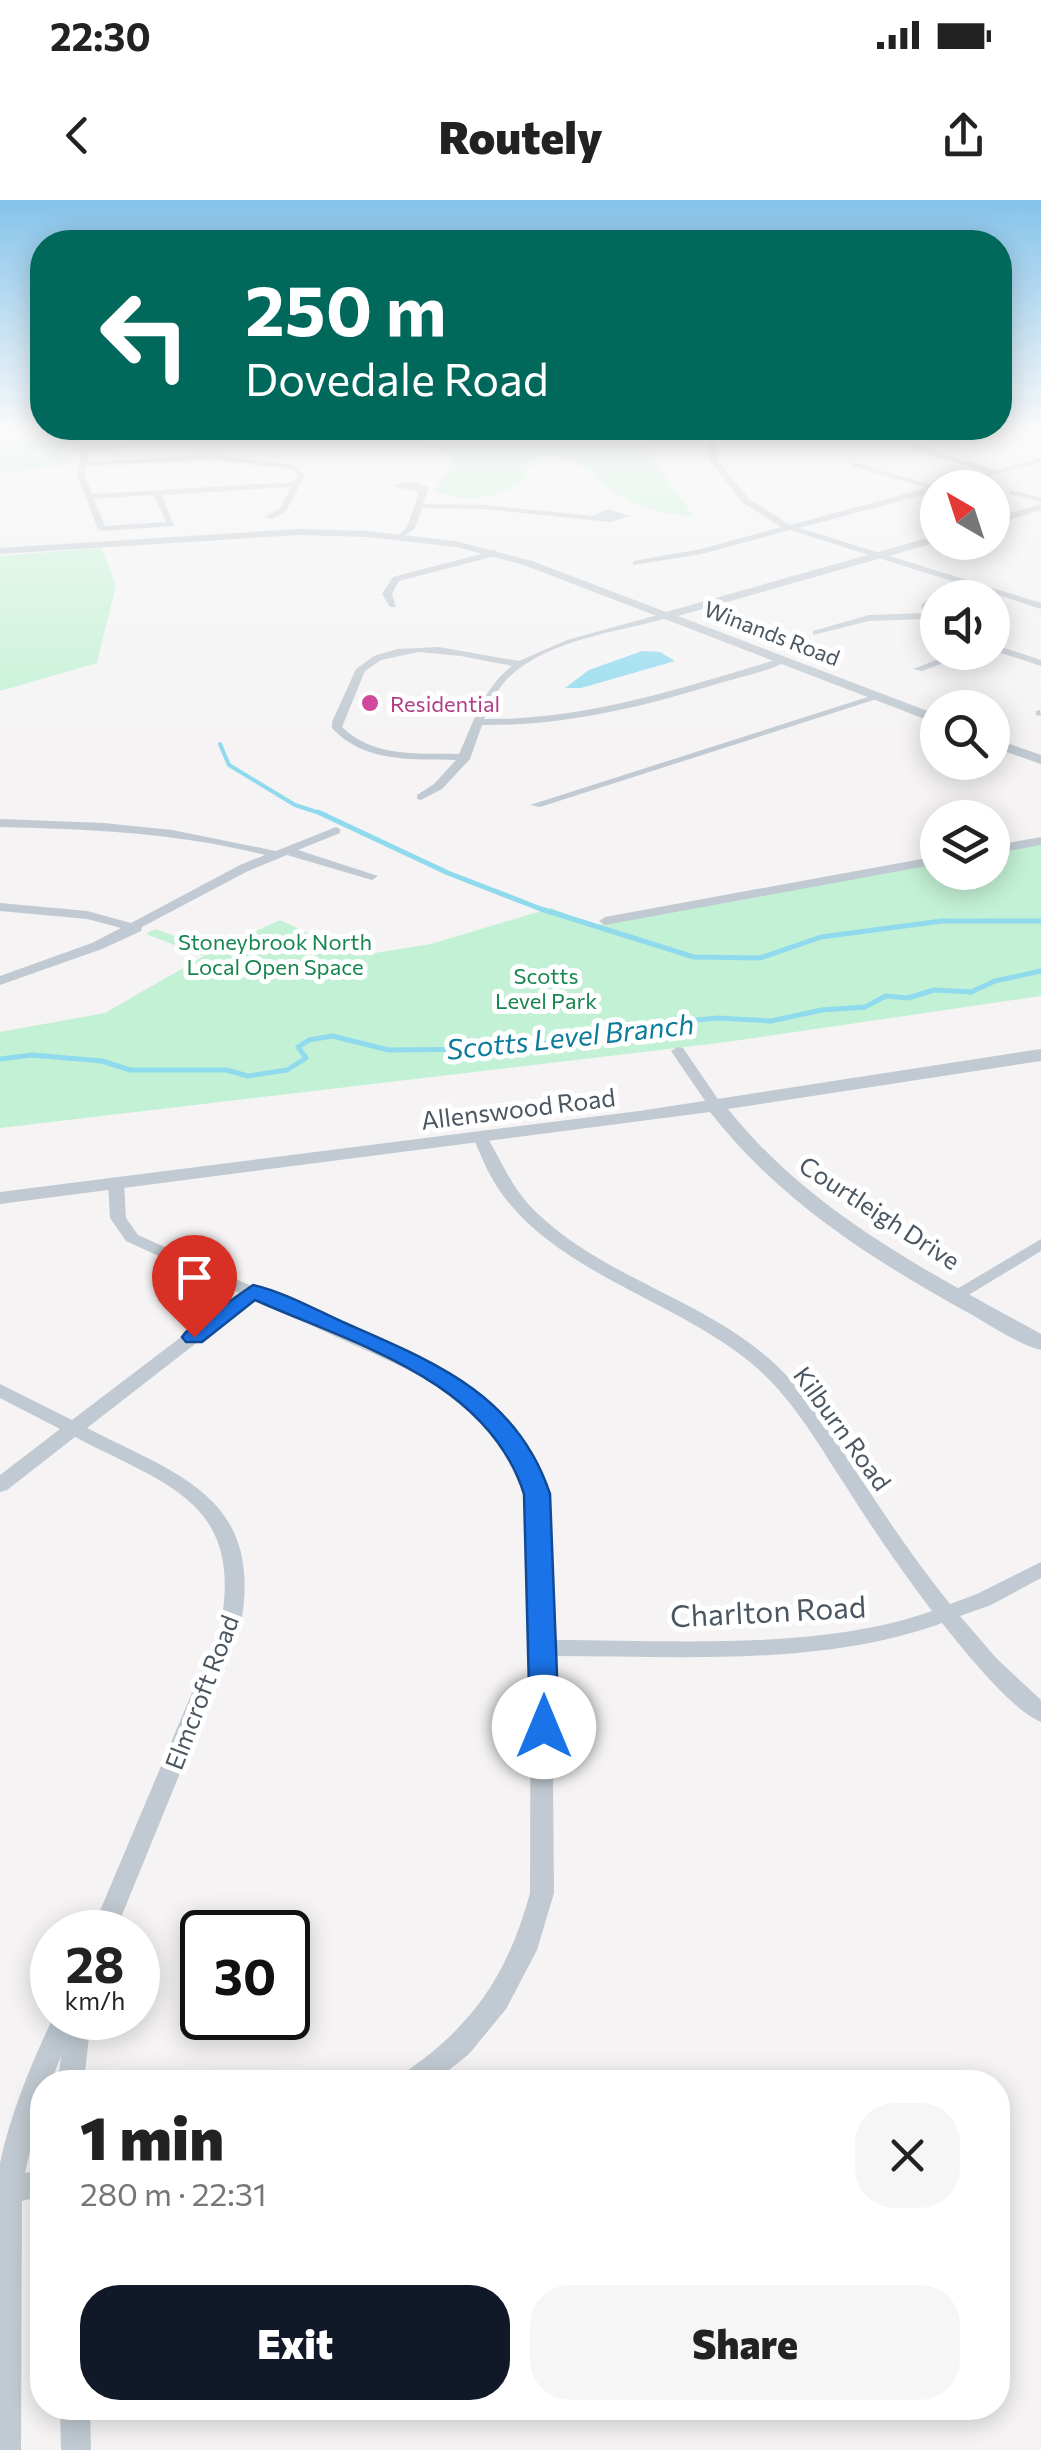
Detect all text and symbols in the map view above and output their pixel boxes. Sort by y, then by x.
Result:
text: 22:30 [50,12,151,59]
icon: back [50,108,105,163]
text: Routely [439,108,602,163]
icon: share [936,108,991,163]
text: 250 m [245,265,447,350]
icon: left [80,270,210,400]
text: Dovedale Road [245,350,549,405]
north arrow [920,470,1010,560]
map controls [920,470,1010,890]
button: sound [920,580,1010,670]
street label: Winands Road [700,595,844,671]
place label: Residential [390,690,500,717]
button: search [920,690,1010,780]
marker: Residential [359,692,381,714]
button: layers [920,800,1010,890]
park label: Stoneybrook North Local Open Space [178,928,372,980]
park label: Scotts Level Park [495,962,597,1014]
water label: Scotts Level Branch [444,1006,696,1066]
street label: Allenswood Road [419,1081,617,1135]
street label: Courtleigh Drive [794,1149,966,1275]
pin [152,1235,237,1338]
icon: arrive [167,1250,222,1305]
street label: Kilburn Road [788,1360,898,1496]
street label: Charlton Road [669,1586,867,1634]
street label: Elmcroft Road [158,1611,244,1773]
position arrow [492,1675,596,1779]
speed limit sign: 30 [180,1910,310,2040]
text: 28 [65,1932,125,1993]
text: km/h [65,1985,125,2015]
text: 1 min [80,2099,224,2172]
button: close [855,2103,960,2208]
text: 280 m · 22:31 [80,2173,267,2213]
button: Exit [80,2285,510,2400]
button: Share [530,2285,960,2400]

